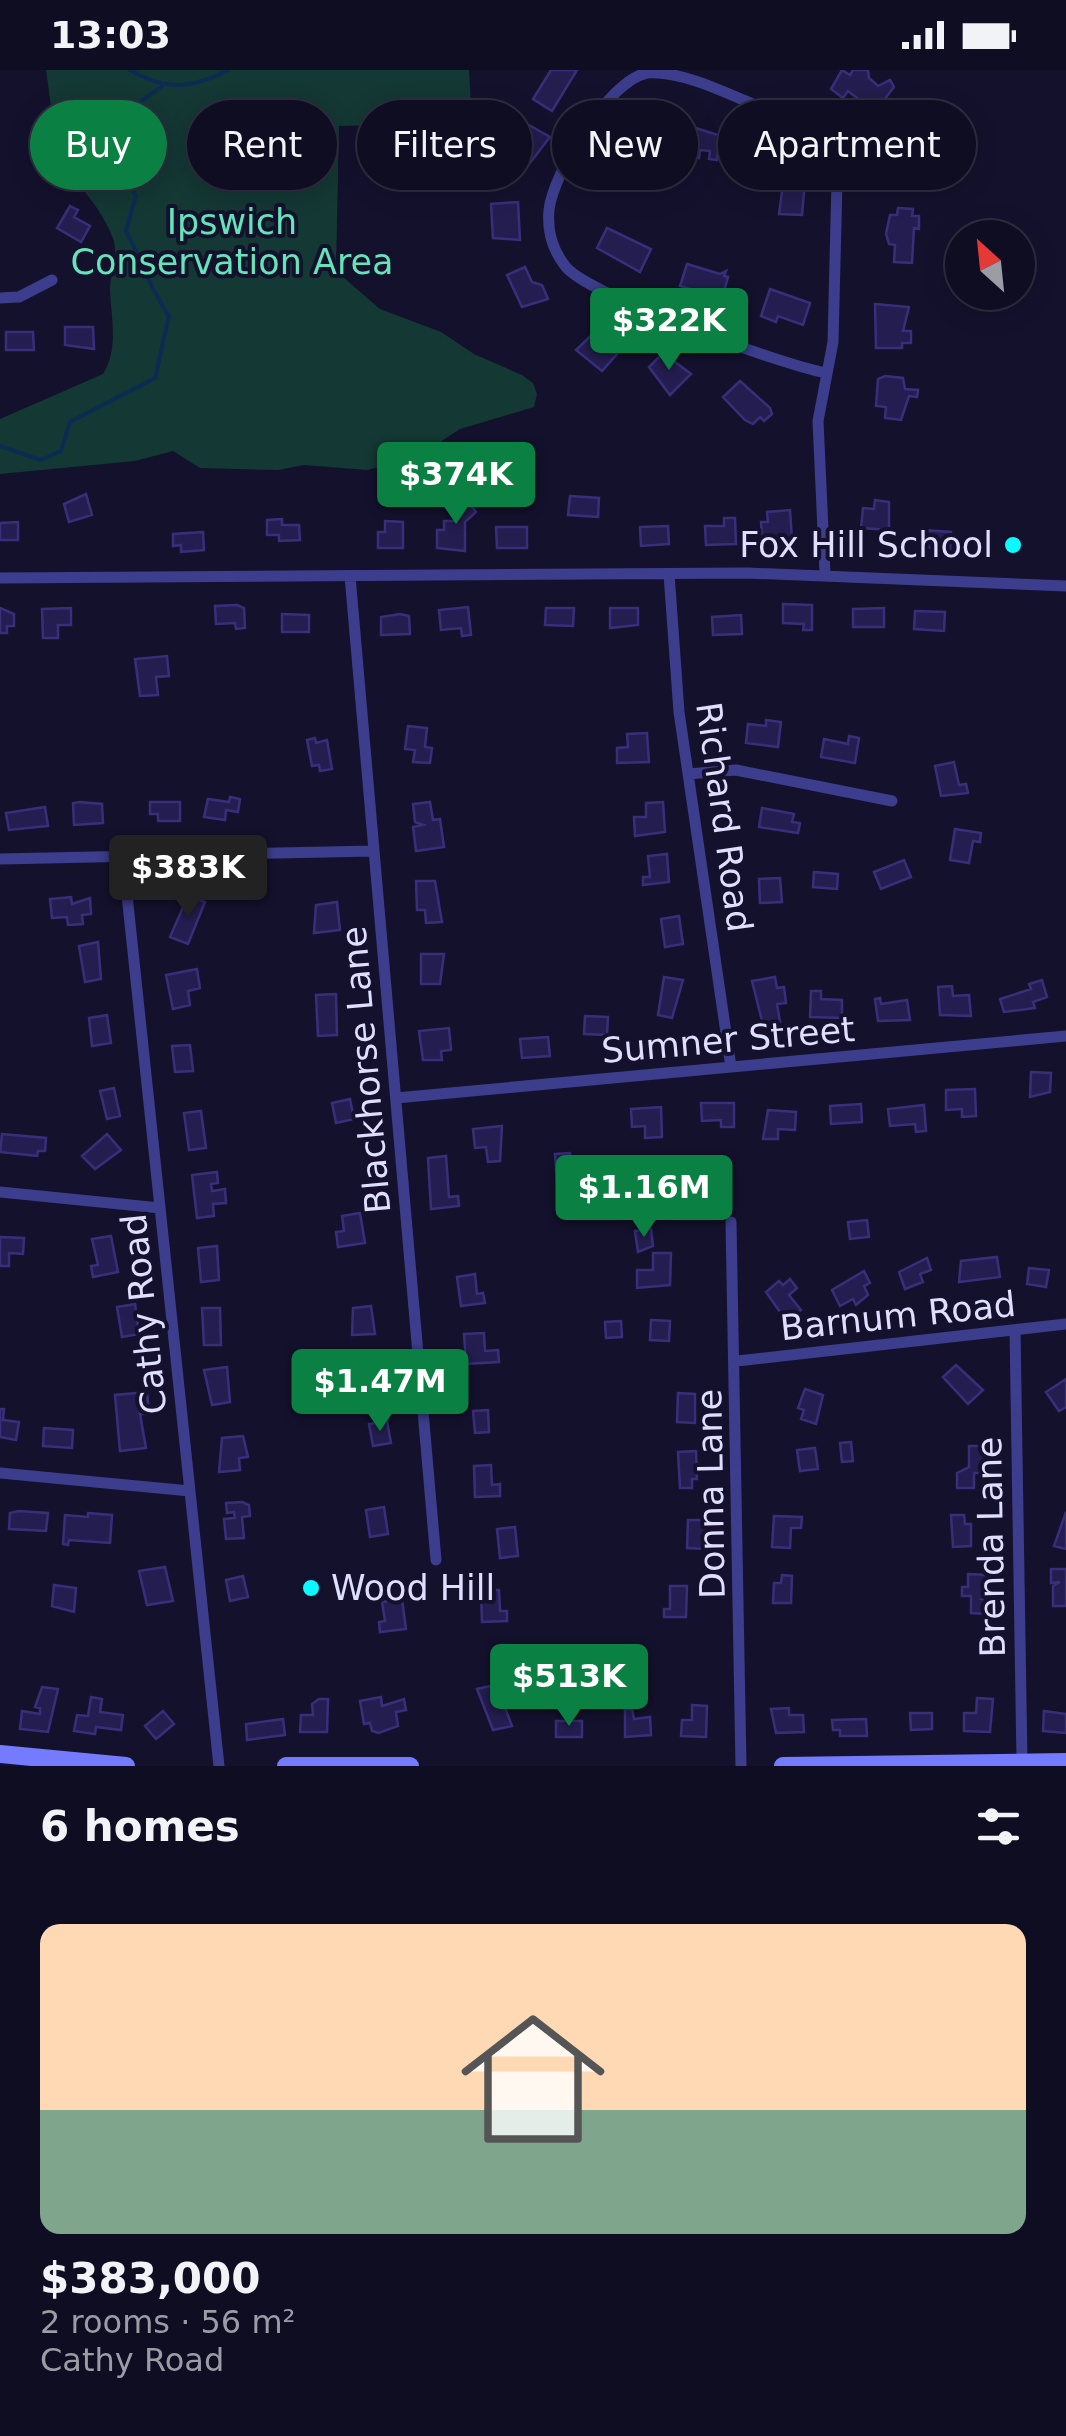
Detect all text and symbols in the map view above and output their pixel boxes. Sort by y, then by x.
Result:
text: 13:03 [50,13,171,57]
chip: Buy [30,100,167,190]
chip: Rent [187,100,337,190]
chip: Filters [357,100,532,190]
chip: New [552,100,698,190]
chip: Apartment [718,100,976,190]
park label: Ipswich Conservation Area [70,202,394,282]
north arrow [945,220,1035,310]
map controls [945,220,1035,310]
pin: $322K [599,288,739,373]
text: $322K [612,301,726,339]
pin: $374K [386,442,526,527]
text: $374K [399,455,513,493]
place label: Fox Hill School [739,525,993,565]
marker: Fox Hill School [1002,534,1024,556]
street label: Richard Road [688,699,760,935]
pin: $383K [118,835,258,920]
text: $383K [131,848,245,886]
street label: Blackhorse Lane [334,925,398,1215]
street label: Sumner Street [600,1009,856,1071]
pin: $1.16M [563,1155,725,1240]
text: $1.16M [577,1168,711,1206]
street label: Cathy Road [114,1212,174,1416]
street label: Barnum Road [778,1284,1018,1348]
pin: $1.47M [299,1349,461,1434]
text: $1.47M [313,1362,447,1400]
street label: Donna Lane [689,1389,733,1599]
street label: Brenda Lane [969,1436,1013,1658]
place label: Wood Hill [331,1568,495,1608]
marker: Wood Hill [300,1577,322,1599]
pin: $513K [499,1644,639,1729]
text: $513K [512,1657,626,1695]
icon: filters [971,1799,1026,1854]
text: 6 homes [40,1802,240,1851]
icon: home [443,1989,623,2169]
text: $383,000 [40,2254,261,2303]
text: 2 rooms · 56 m² [40,2303,295,2341]
text: Cathy Road [40,2341,224,2379]

